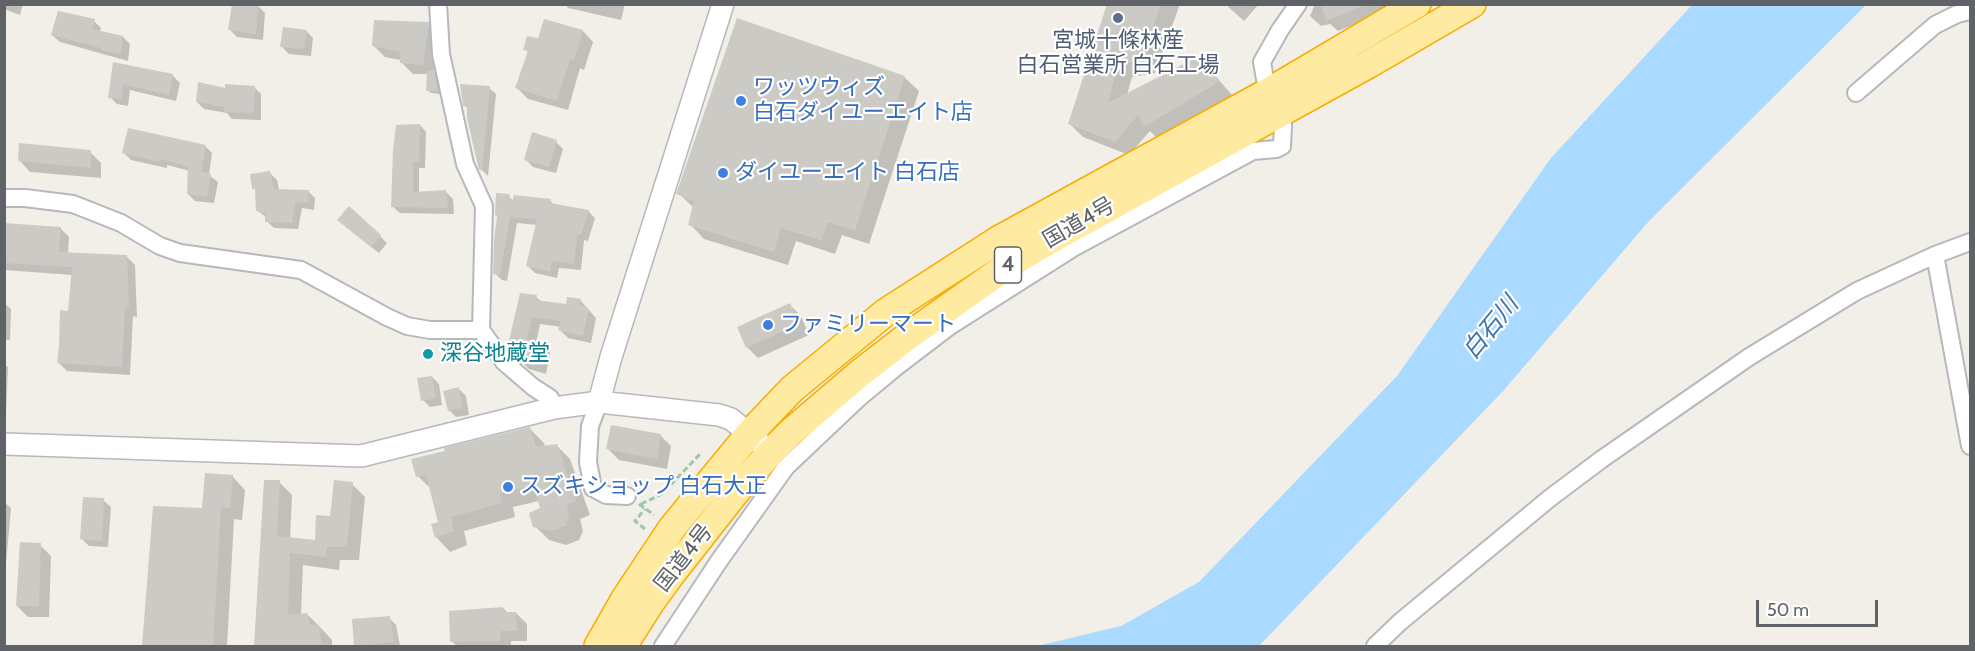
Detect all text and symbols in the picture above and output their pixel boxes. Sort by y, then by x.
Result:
marker: 宮城十條林産 白石営業所 白石工場 [1111,11,1125,25]
place label: 宮城十條林産 白石営業所 白石工場 [1017,28,1219,80]
place label: ワッツウィズ 白石ダイユーエイト店 [753,75,973,126]
marker: ワッツウィズ 白石ダイユーエイト店 [734,94,748,108]
place label: ダイユーエイト 白石店 [735,160,960,186]
marker: ダイユーエイト 白石店 [716,166,730,180]
street label: 国道4号 [1038,192,1120,254]
road number: 4 [994,247,1022,283]
water label: 白石川 [1457,291,1525,365]
place label: ファミリーマート [780,312,956,338]
marker: ファミリーマート [761,318,775,332]
place label: 深谷地蔵堂 [440,341,550,367]
marker: 深谷地蔵堂 [421,347,435,361]
place label: スズキショップ 白石大正 [520,474,767,500]
marker: スズキショップ 白石大正 [501,480,515,494]
street label: 国道4号 [649,519,719,597]
scale bar [1759,588,1880,626]
text: 50 m [1767,599,1809,621]

